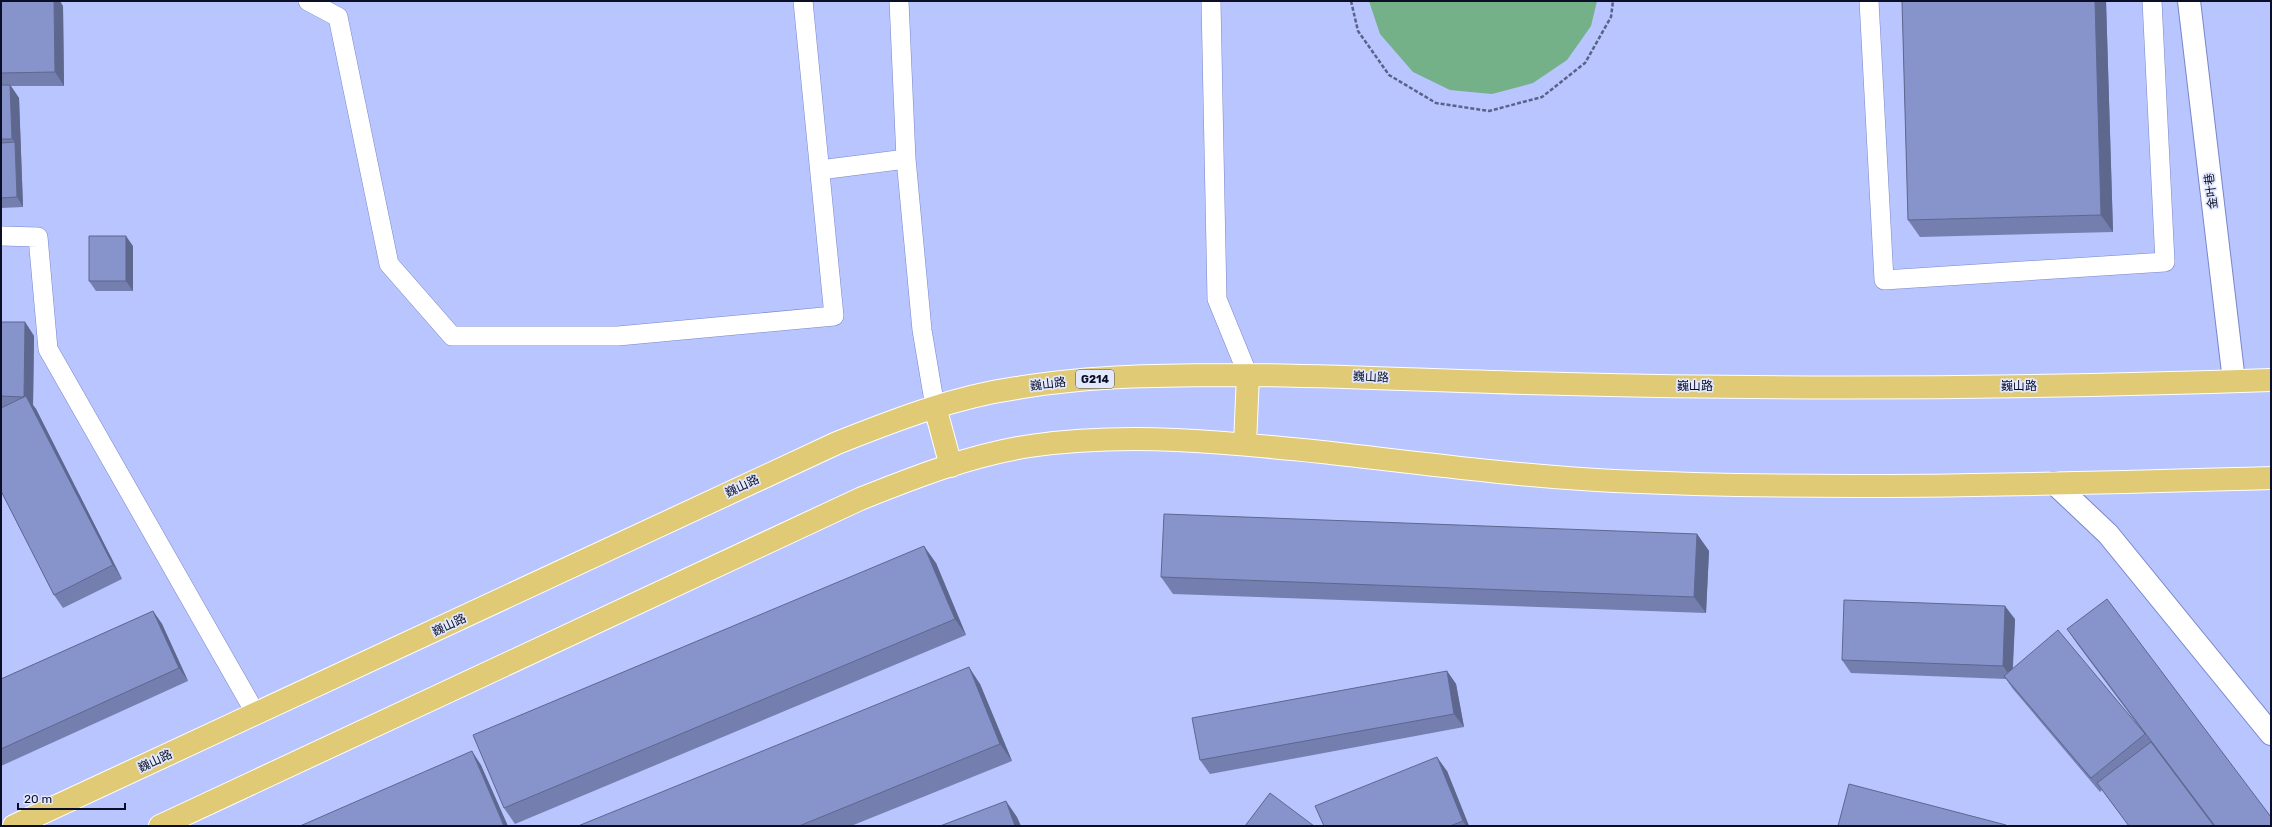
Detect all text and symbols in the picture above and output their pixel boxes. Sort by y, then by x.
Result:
street label: 金叶巷 [2202,172,2220,210]
street label: 巍山路 [1353,369,1389,385]
road number: G214 [1076,370,1114,388]
street label: 巍山路 [1029,375,1067,393]
street label: 巍山路 [1677,379,1713,393]
street label: 巍山路 [2001,379,2037,393]
street label: 巍山路 [723,472,761,500]
street label: 巍山路 [430,611,468,639]
street label: 巍山路 [136,747,174,775]
scale bar [18,785,125,811]
text: 20 m [24,792,52,806]

